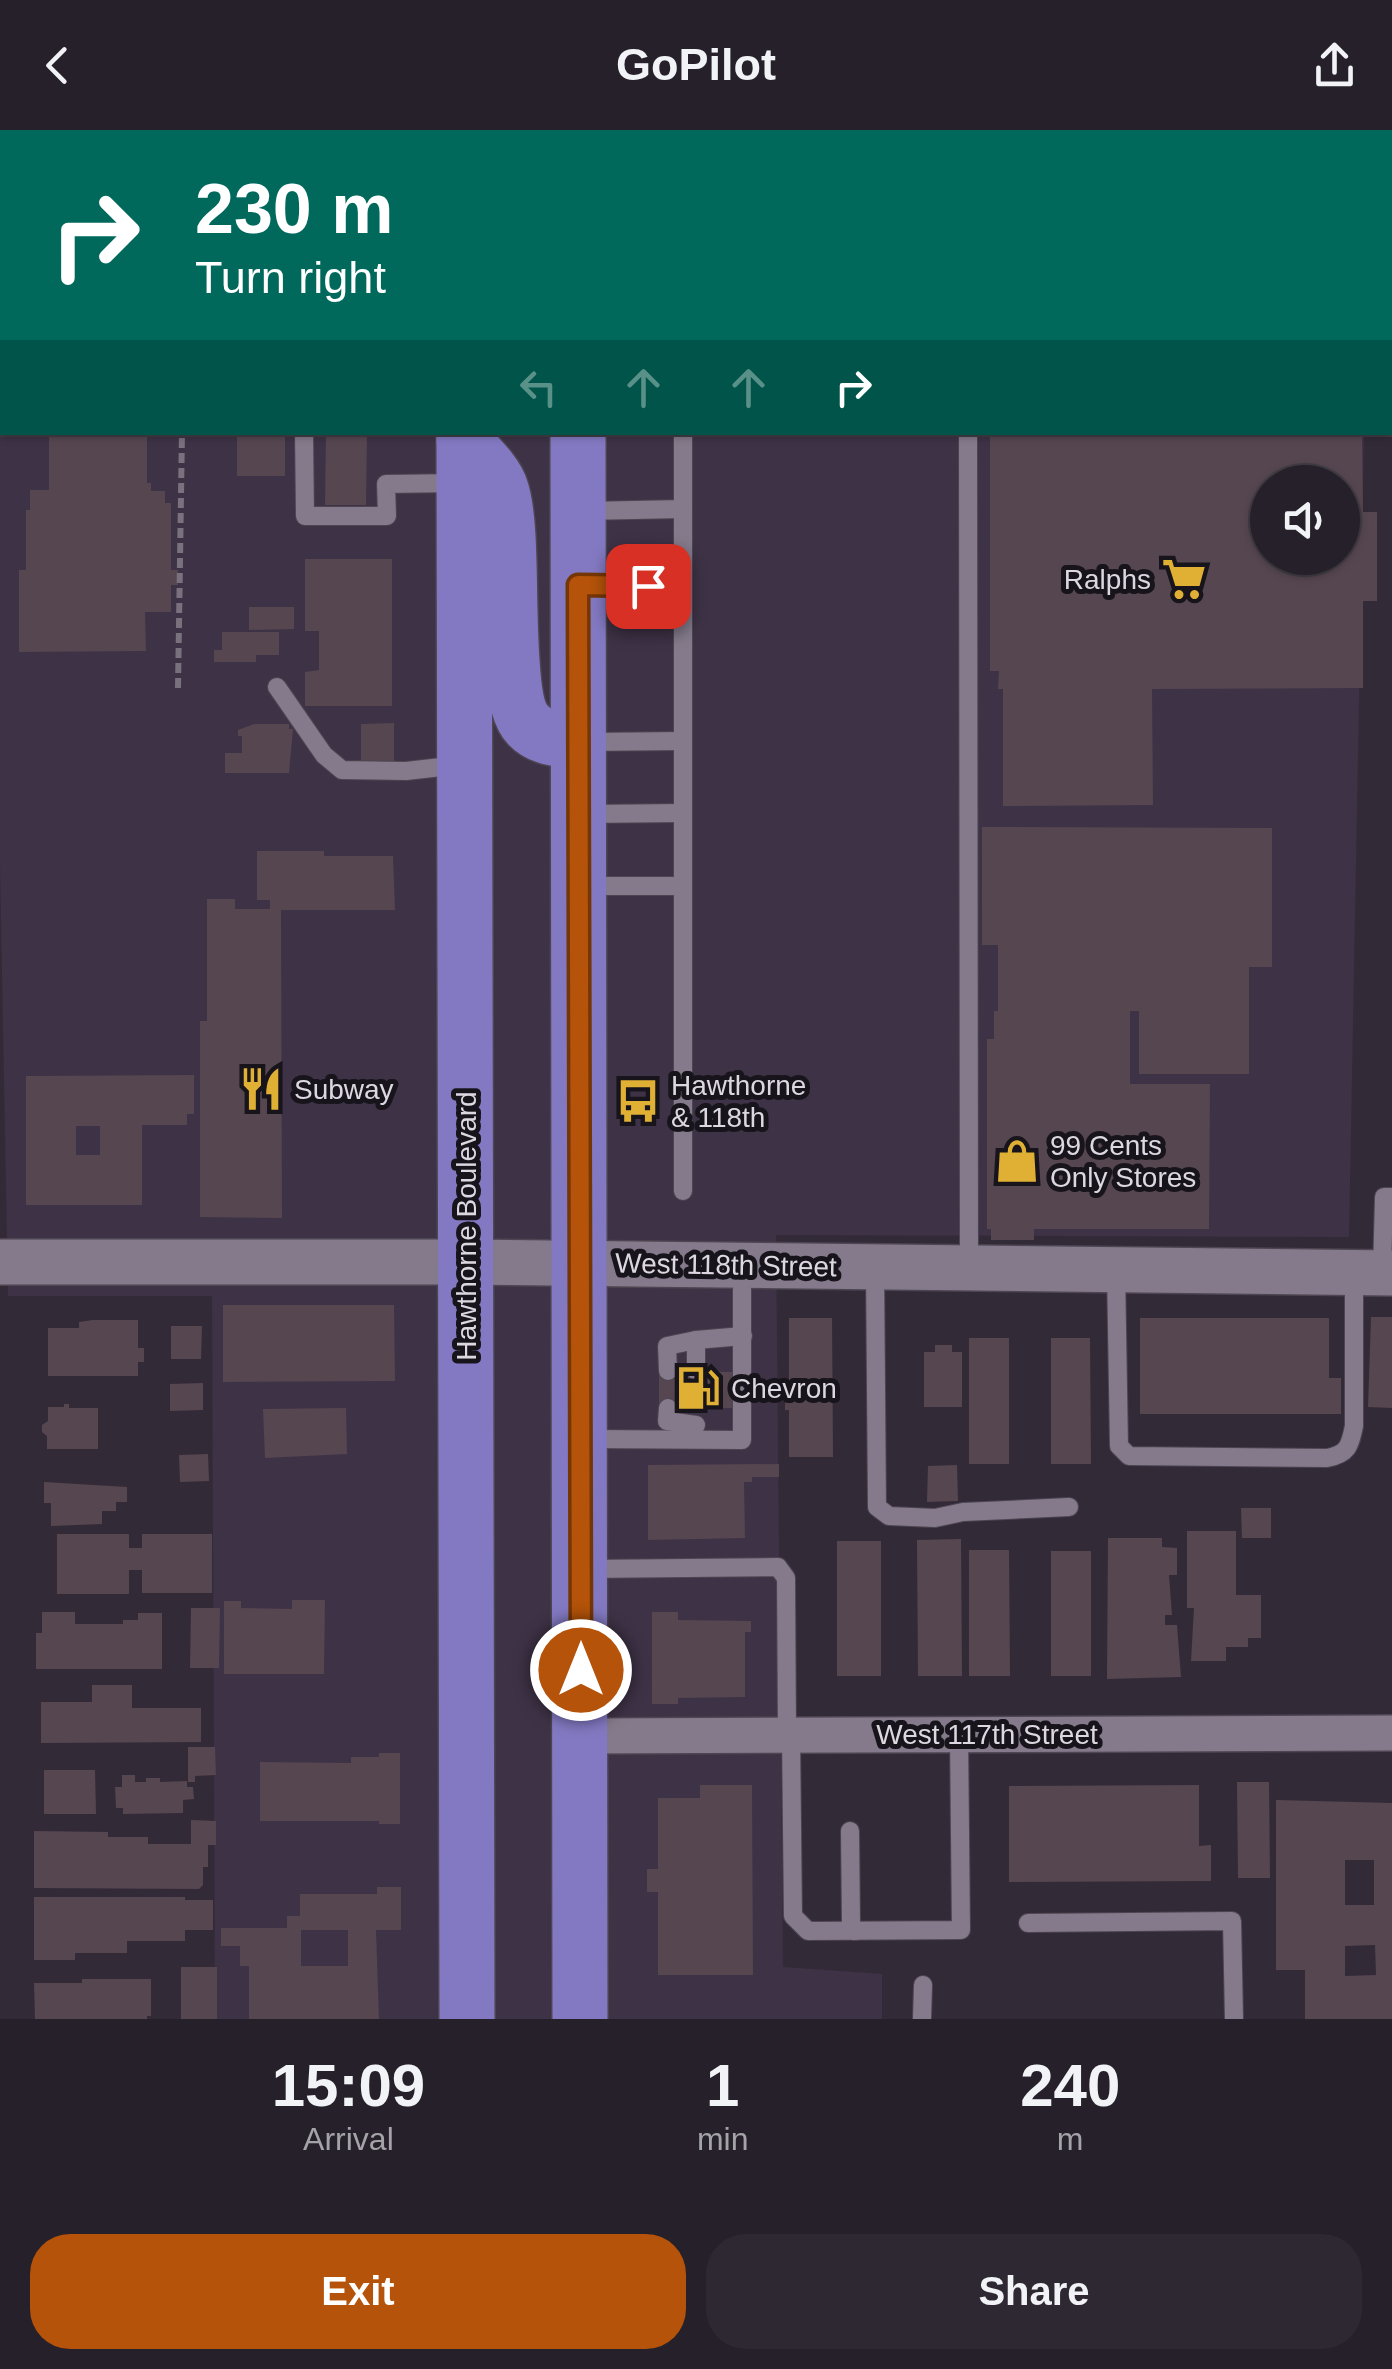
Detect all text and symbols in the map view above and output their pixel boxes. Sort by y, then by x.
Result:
icon: back [30,38,85,93]
icon: share [1307,38,1362,93]
text: GoPilot [616,39,776,90]
icon: right [30,170,160,300]
text: 230 m [195,170,393,248]
text: Turn right [195,252,386,303]
icon: left [511,360,566,415]
icon: ahead [616,360,671,415]
icon: ahead [721,360,776,415]
icon: right [826,360,881,415]
map controls [1250,465,1360,575]
button: sound [1250,465,1360,575]
pin [606,544,691,629]
supermarket icon: Ralphs [1160,555,1208,603]
icon: arrive [621,559,676,614]
place label: Ralphs [1064,564,1151,595]
restaurant icon: Subway [237,1065,285,1113]
place label: Hawthorne & 118th [671,1070,806,1133]
place label: Subway [294,1074,394,1105]
bus stop icon: Hawthorne & 118th [614,1077,662,1125]
street label: Hawthorne Boulevard [451,1091,482,1361]
place label: 99 Cents Only Stores [1050,1130,1196,1193]
shop icon: 99 Cents Only Stores [993,1137,1041,1185]
street label: West 118th Street [615,1248,837,1282]
fuel station icon: Chevron [674,1364,722,1412]
place label: Chevron [731,1373,837,1404]
position arrow [529,1618,633,1722]
street label: West 117th Street [876,1719,1098,1750]
text: 15:09 [272,2052,425,2119]
text: 1 [706,2052,739,2119]
text: 240 [1020,2052,1120,2119]
text: Arrival [303,2121,394,2157]
text: min [697,2121,748,2157]
text: m [1057,2121,1084,2157]
button: Exit [30,2234,686,2349]
button: Share [706,2234,1362,2349]

